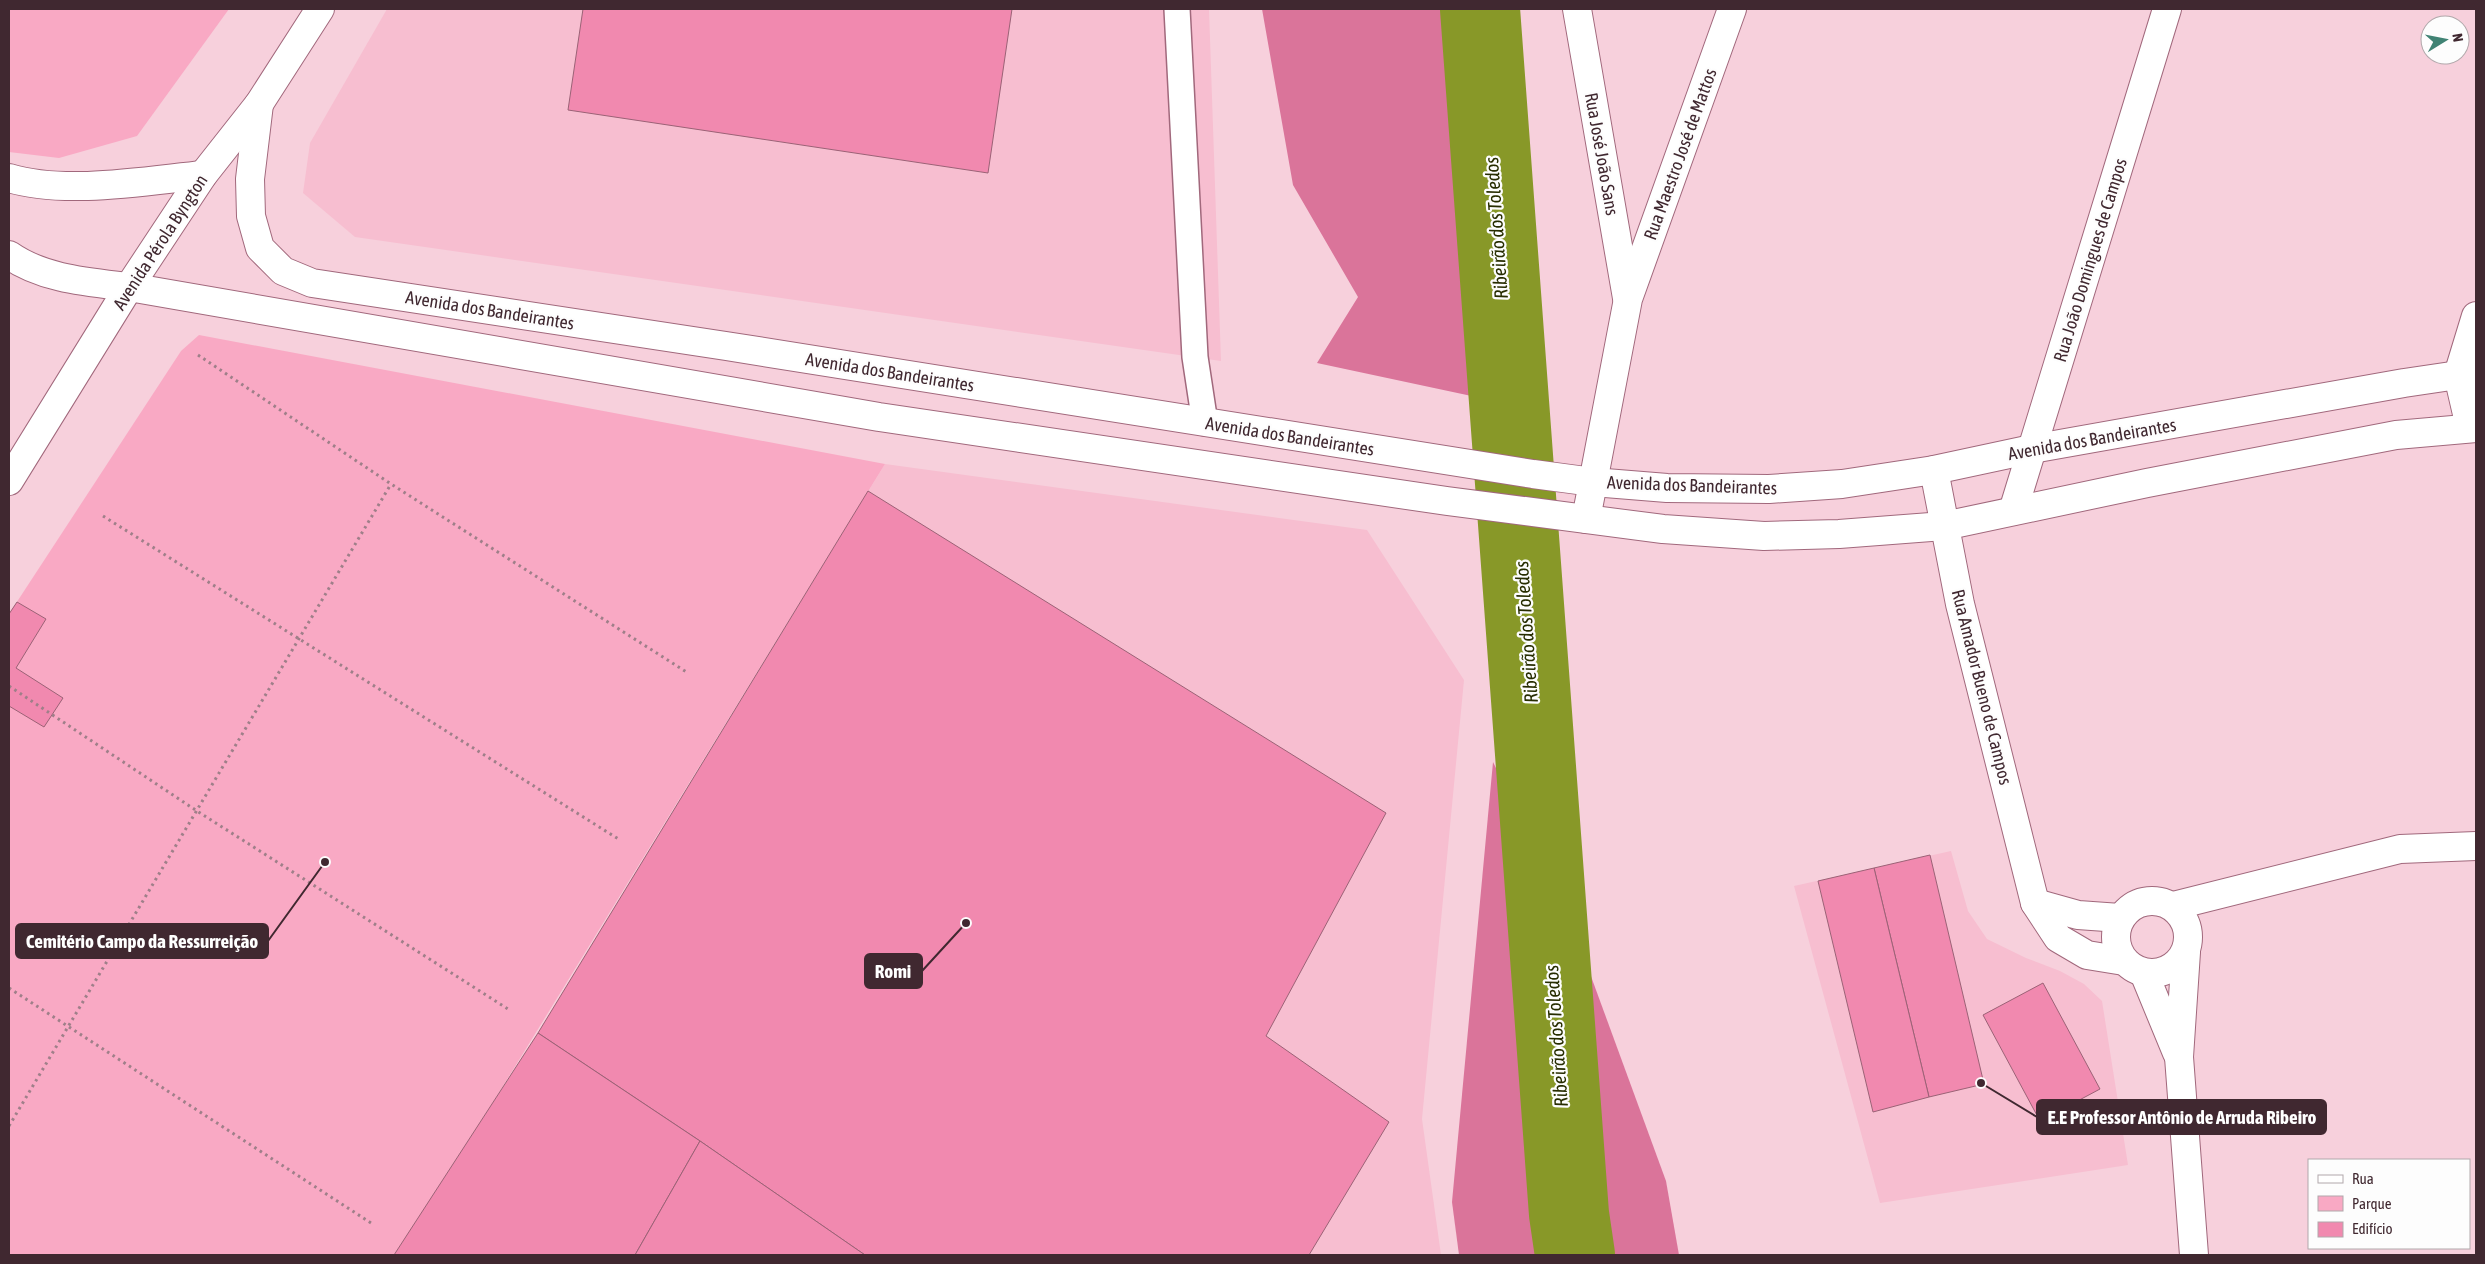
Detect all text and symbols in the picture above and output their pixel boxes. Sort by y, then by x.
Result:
north arrow [2420,15,2470,65]
text: N [2449,32,2466,43]
street label: Rua Maestro José de Mattos [1639,65,1721,243]
street label: Rua José João Sans [1581,91,1623,217]
water label: Ribeirão dos Toledos [1480,156,1512,300]
street label: Rua João Domingues de Campos [2049,156,2131,364]
street label: Avenida Pérola Byngton [108,170,212,314]
street label: Avenida dos Bandeirantes [404,286,576,334]
street label: Avenida dos Bandeirantes [804,348,976,396]
street label: Avenida dos Bandeirantes [1204,412,1376,460]
street label: Avenida dos Bandeirantes [2006,414,2178,464]
street label: Avenida dos Bandeirantes [1607,472,1777,498]
water label: Ribeirão dos Toledos [1510,560,1542,704]
street label: Rua Amador Bueno de Campos [1948,587,2016,787]
callout: Cemitério Campo da Ressurreição [16,924,268,958]
text: Cemitério Campo da Ressurreição [26,930,258,952]
callout: Romi [865,954,922,988]
text: Romi [875,960,911,982]
water label: Ribeirão dos Toledos [1540,964,1572,1108]
callout: E.E Professor Antônio de Arruda Ribeiro [2037,1100,2326,1134]
text: E.E Professor Antônio de Arruda Ribeiro [2047,1106,2317,1128]
legend [2308,1159,2470,1249]
text: Rua [2352,1170,2374,1187]
text: Parque [2352,1195,2392,1212]
text: Edifício [2352,1220,2393,1237]

